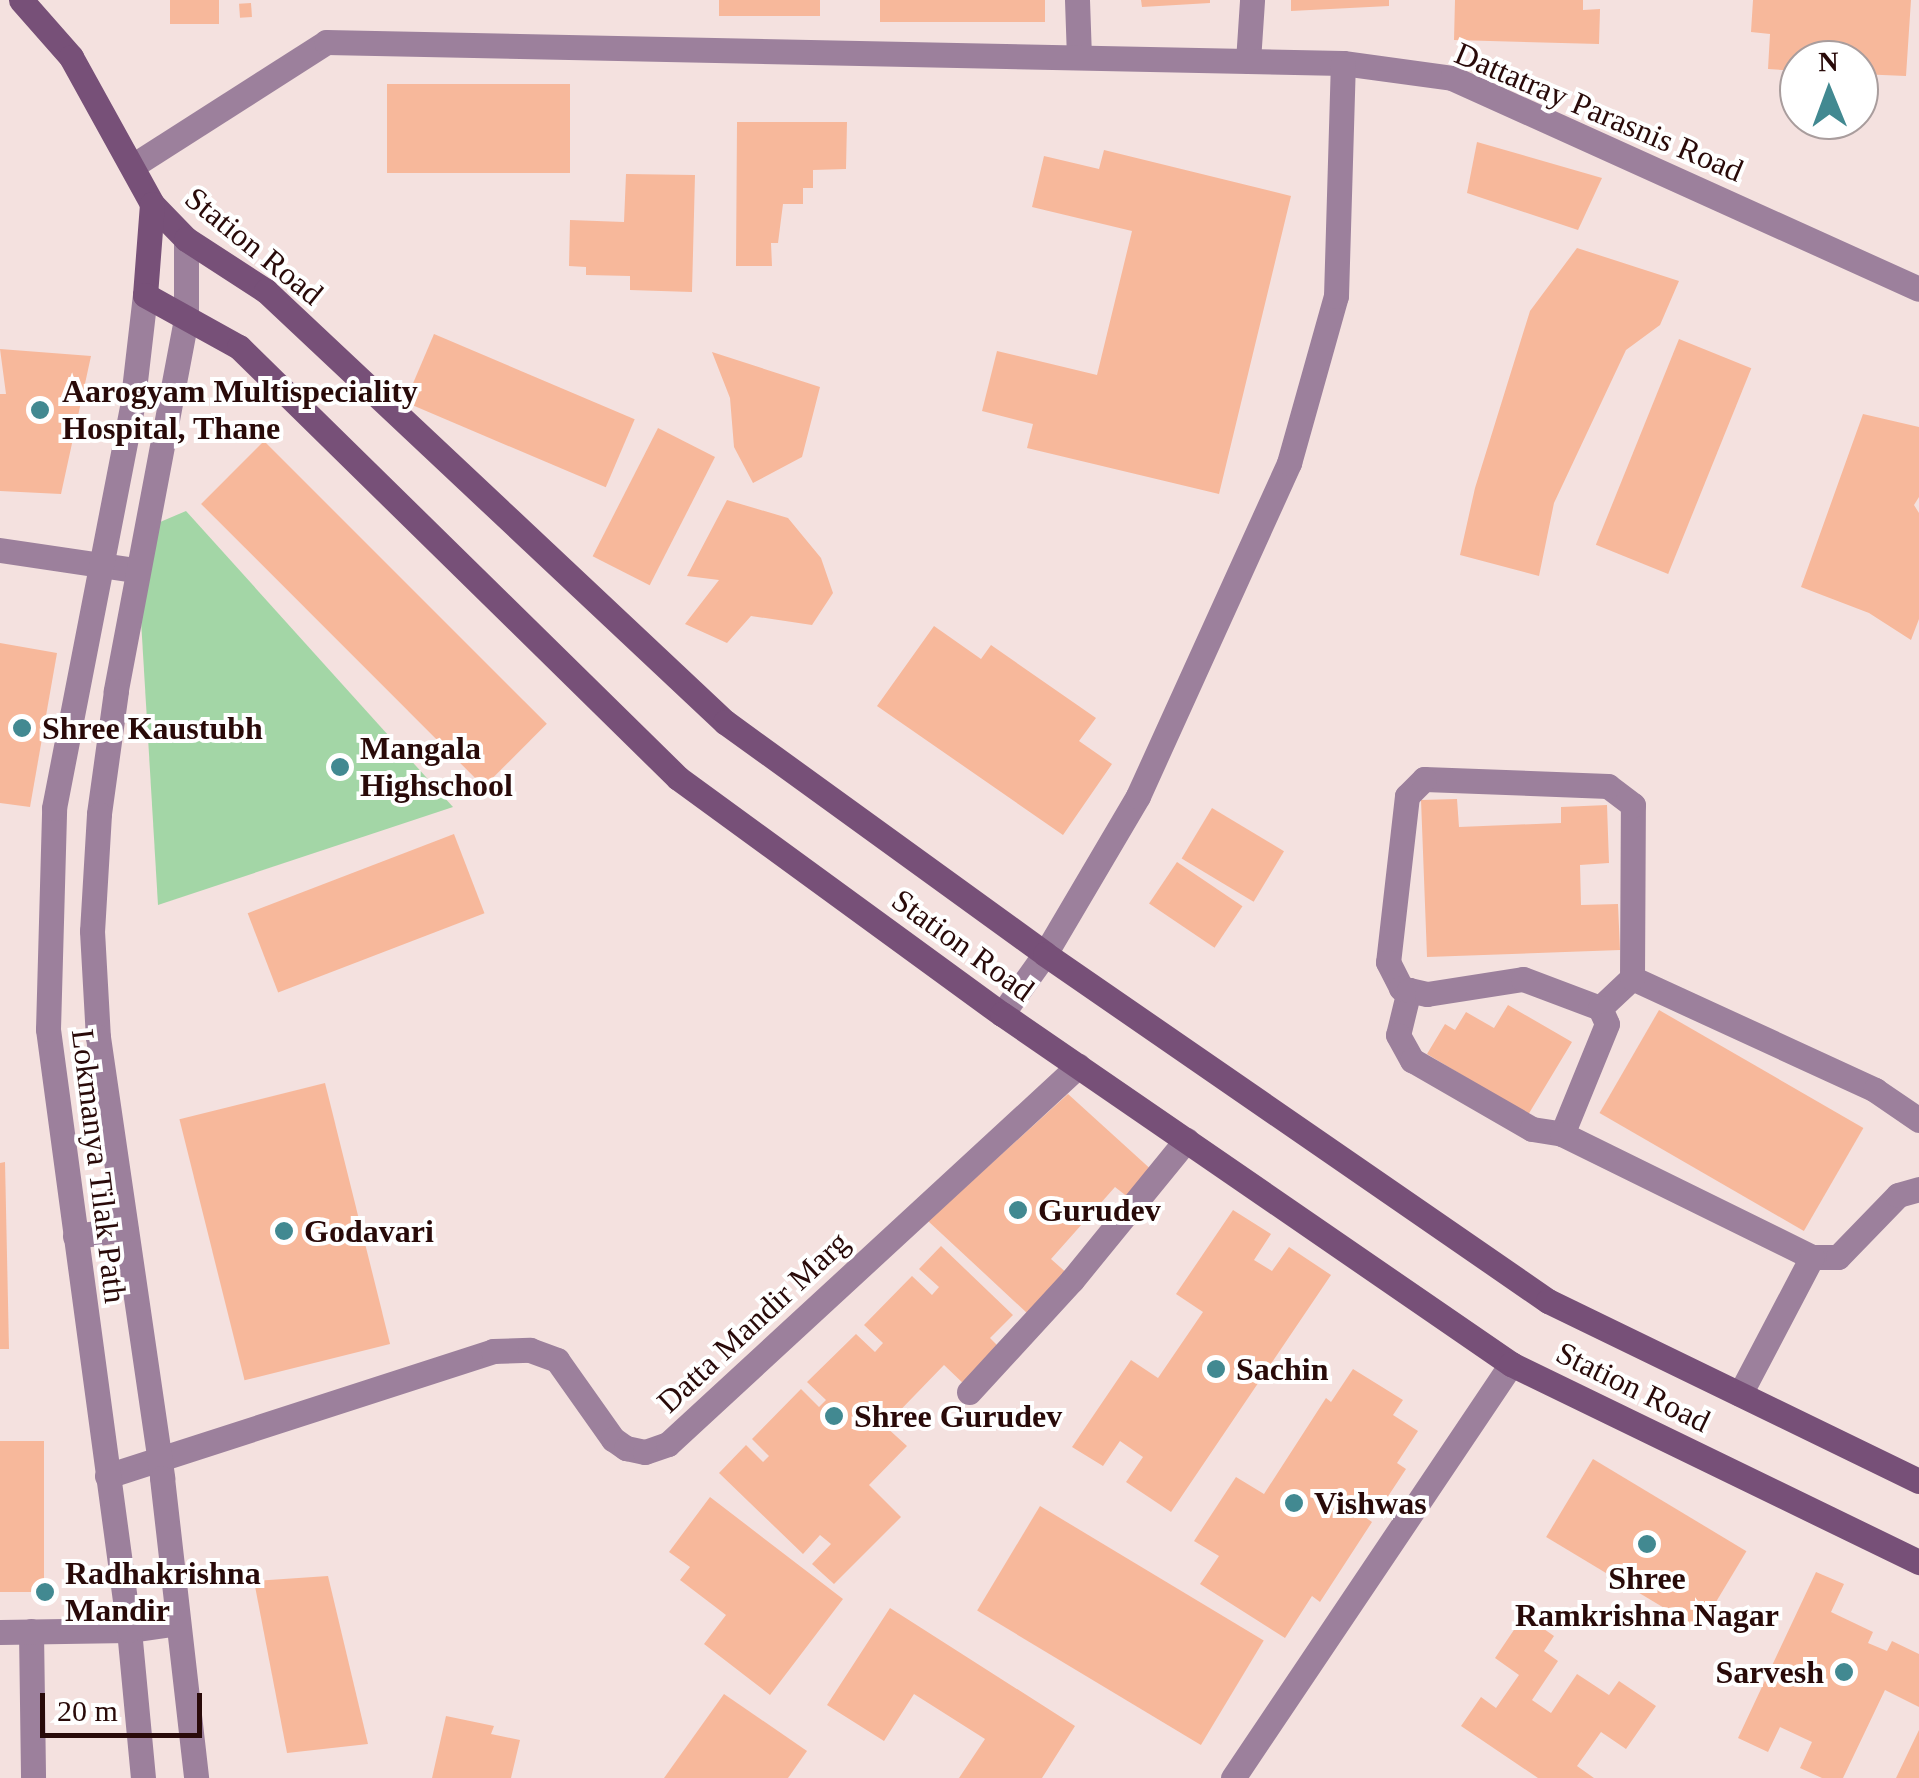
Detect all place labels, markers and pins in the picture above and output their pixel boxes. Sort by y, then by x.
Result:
place label: Aarogyam Multispeciality Hospital, Thane [62,373,418,448]
marker: Aarogyam Multispeciality Hospital, Thane [27,397,53,423]
place label: Shree Kaustubh [42,709,263,747]
marker: Shree Kaustubh [11,717,33,739]
place label: Mangala Highschool [360,730,513,805]
marker: Mangala Highschool [329,756,351,778]
place label: Gurudev [1038,1191,1161,1229]
marker: Gurudev [1007,1199,1029,1221]
place label: Godavari [304,1212,434,1250]
marker: Godavari [273,1220,295,1242]
place label: Sachin [1236,1350,1328,1388]
marker: Sachin [1205,1358,1227,1380]
place label: Shree Gurudev [854,1397,1062,1435]
marker: Shree Gurudev [823,1405,845,1427]
place label: Vishwas [1314,1484,1427,1522]
marker: Vishwas [1283,1492,1305,1514]
marker: Shree Ramkrishna Nagar [1636,1533,1658,1555]
place label: Radhakrishna Mandir [65,1555,261,1630]
place label: Shree Ramkrishna Nagar [1515,1560,1779,1635]
marker: Radhakrishna Mandir [34,1581,56,1603]
place label: Sarvesh [1716,1653,1824,1691]
marker: Sarvesh [1833,1661,1855,1683]

